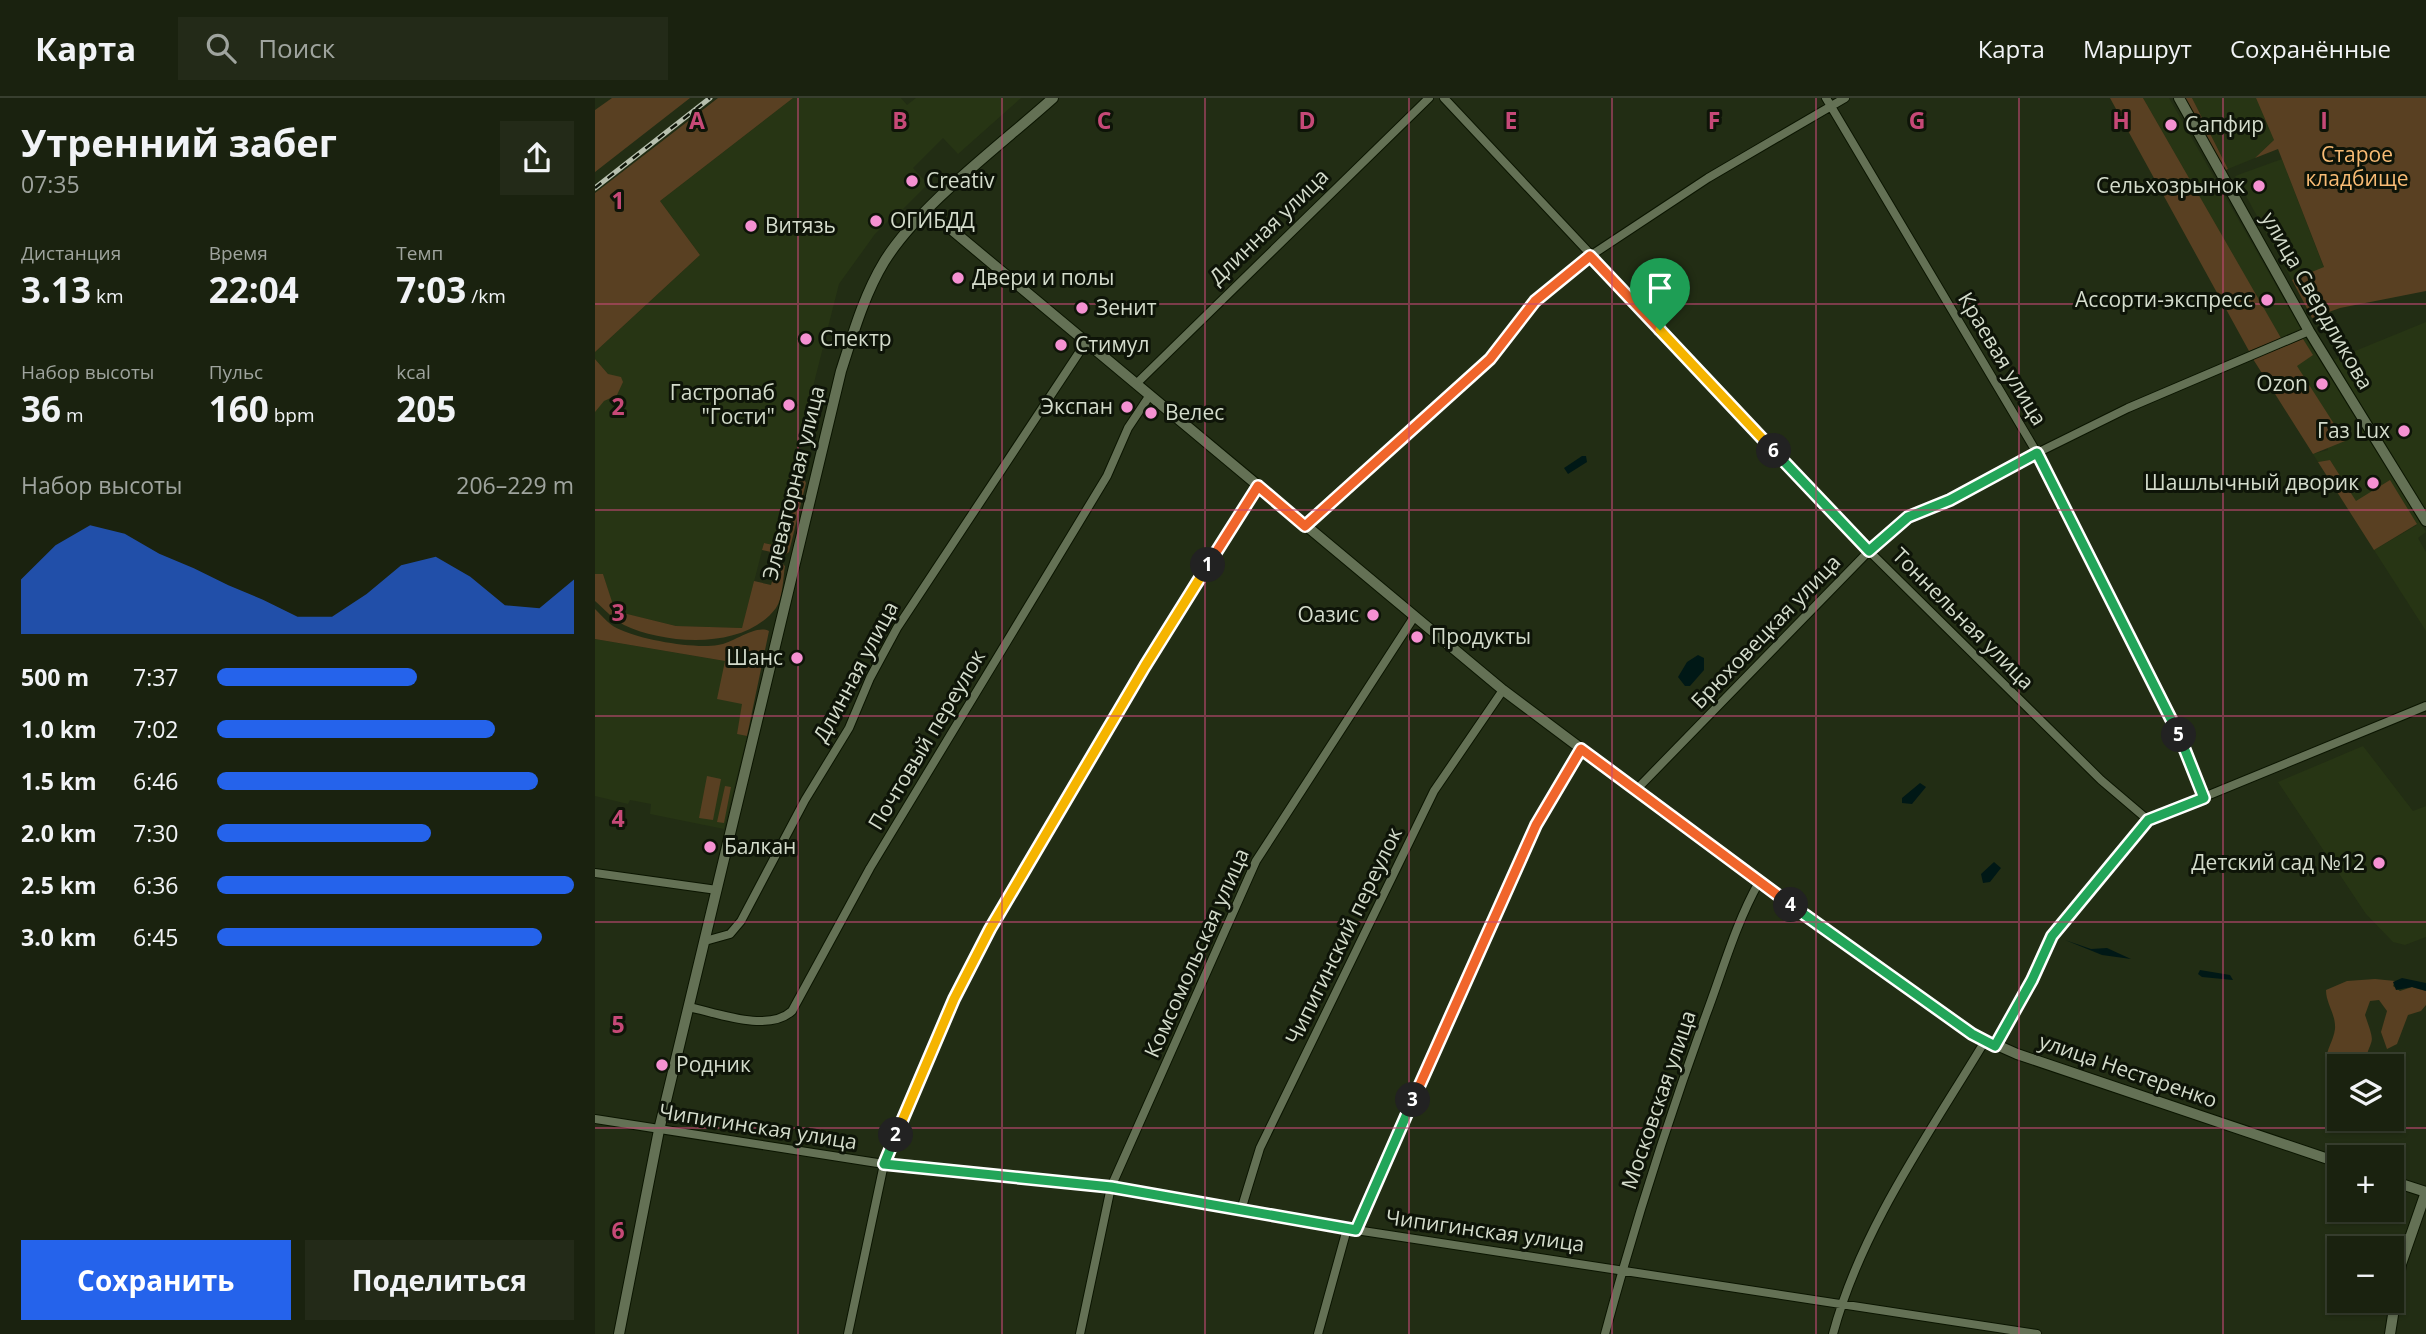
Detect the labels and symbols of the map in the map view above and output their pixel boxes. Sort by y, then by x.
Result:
text: A [689,104,705,136]
text: B [892,104,908,136]
text: C [1097,104,1111,136]
text: D [1298,104,1316,136]
text: E [1505,104,1517,136]
text: F [1708,104,1720,136]
text: G [1909,104,1925,136]
text: H [2112,104,2130,136]
text: I [2320,104,2328,136]
place label: Сапфир [2185,110,2264,138]
marker: Сапфир [2163,117,2179,133]
park label: Старое кладбище [2305,140,2409,192]
street label: Длинная улица [1203,162,1334,290]
place label: Creativ [926,166,995,194]
place label: Сельхозрынок [2096,171,2245,199]
marker: Creativ [904,173,920,189]
marker: Сельхозрынок [2251,178,2267,194]
text: 1 [611,184,625,216]
place label: ОГИБДД [890,206,975,234]
street label: улица Свердликова [2256,207,2380,394]
place label: Витязь [765,211,836,239]
marker: ОГИБДД [868,213,884,229]
marker: Витязь [743,218,759,234]
pin [1630,258,1690,330]
place label: Двери и полы [972,263,1114,291]
marker: Двери и полы [950,270,966,286]
place label: Ассорти-экспресс [2075,285,2253,313]
street label: Краевая улица [1952,287,2054,430]
marker: Ассорти-экспресс [2259,292,2275,308]
place label: Зенит [1096,293,1157,321]
marker: Зенит [1074,300,1090,316]
place label: Спектр [820,324,892,352]
place label: Стимул [1075,330,1149,358]
marker: Спектр [798,331,814,347]
marker: Стимул [1053,337,1069,353]
place label: Ozon [2256,369,2308,397]
marker: Ozon [2314,376,2330,392]
place label: Гастропаб "Гости" [670,378,775,430]
street label: Элеваторная улица [755,383,831,583]
text: 2 [611,390,625,422]
place label: Экспан [1041,392,1113,420]
marker: Гастропаб "Гости" [781,397,797,413]
place label: Велес [1165,398,1224,426]
marker: Экспан [1119,399,1135,415]
marker: Велес [1143,405,1159,421]
place label: Газ Lux [2317,416,2390,444]
marker: Газ Lux [2396,423,2412,439]
pin: 6 [1757,434,1791,468]
place label: Шашлычный дворик [2144,468,2359,496]
marker: Шашлычный дворик [2365,475,2381,491]
street label: Тоннельная улица [1887,541,2041,695]
pin: 1 [1191,547,1225,582]
street label: Брюховецкая улица [1684,548,1846,714]
text: 3 [611,596,625,628]
street label: Длинная улица [806,596,904,747]
place label: Оазис [1297,600,1359,628]
marker: Оазис [1365,607,1381,623]
place label: Продукты [1431,622,1531,650]
marker: Продукты [1409,629,1425,645]
place label: Шанс [726,643,783,671]
street label: Почтовый переулок [861,644,991,835]
marker: Шанс [789,650,805,666]
pin: 5 [2161,718,2197,752]
text: 4 [611,802,625,834]
street label: Чипигинский переулок [1278,822,1408,1049]
place label: Балкан [724,832,796,860]
marker: Балкан [702,839,718,855]
street label: Комсомольская улица [1137,844,1255,1062]
place label: Детский сад №12 [2191,848,2365,876]
marker: Детский сад №12 [2371,855,2387,871]
pin: 4 [1773,888,1809,922]
street label: Московская улица [1614,1006,1702,1193]
text: 5 [611,1008,625,1040]
street label: улица Нестеренко [2036,1026,2221,1114]
place label: Родник [676,1050,751,1078]
marker: Родник [654,1057,670,1073]
pin: 3 [1395,1082,1431,1118]
street label: Чипигинская улица [657,1097,859,1156]
pin: 2 [879,1118,913,1152]
street label: Чипигинская улица [1384,1202,1586,1258]
text: 6 [611,1214,625,1246]

